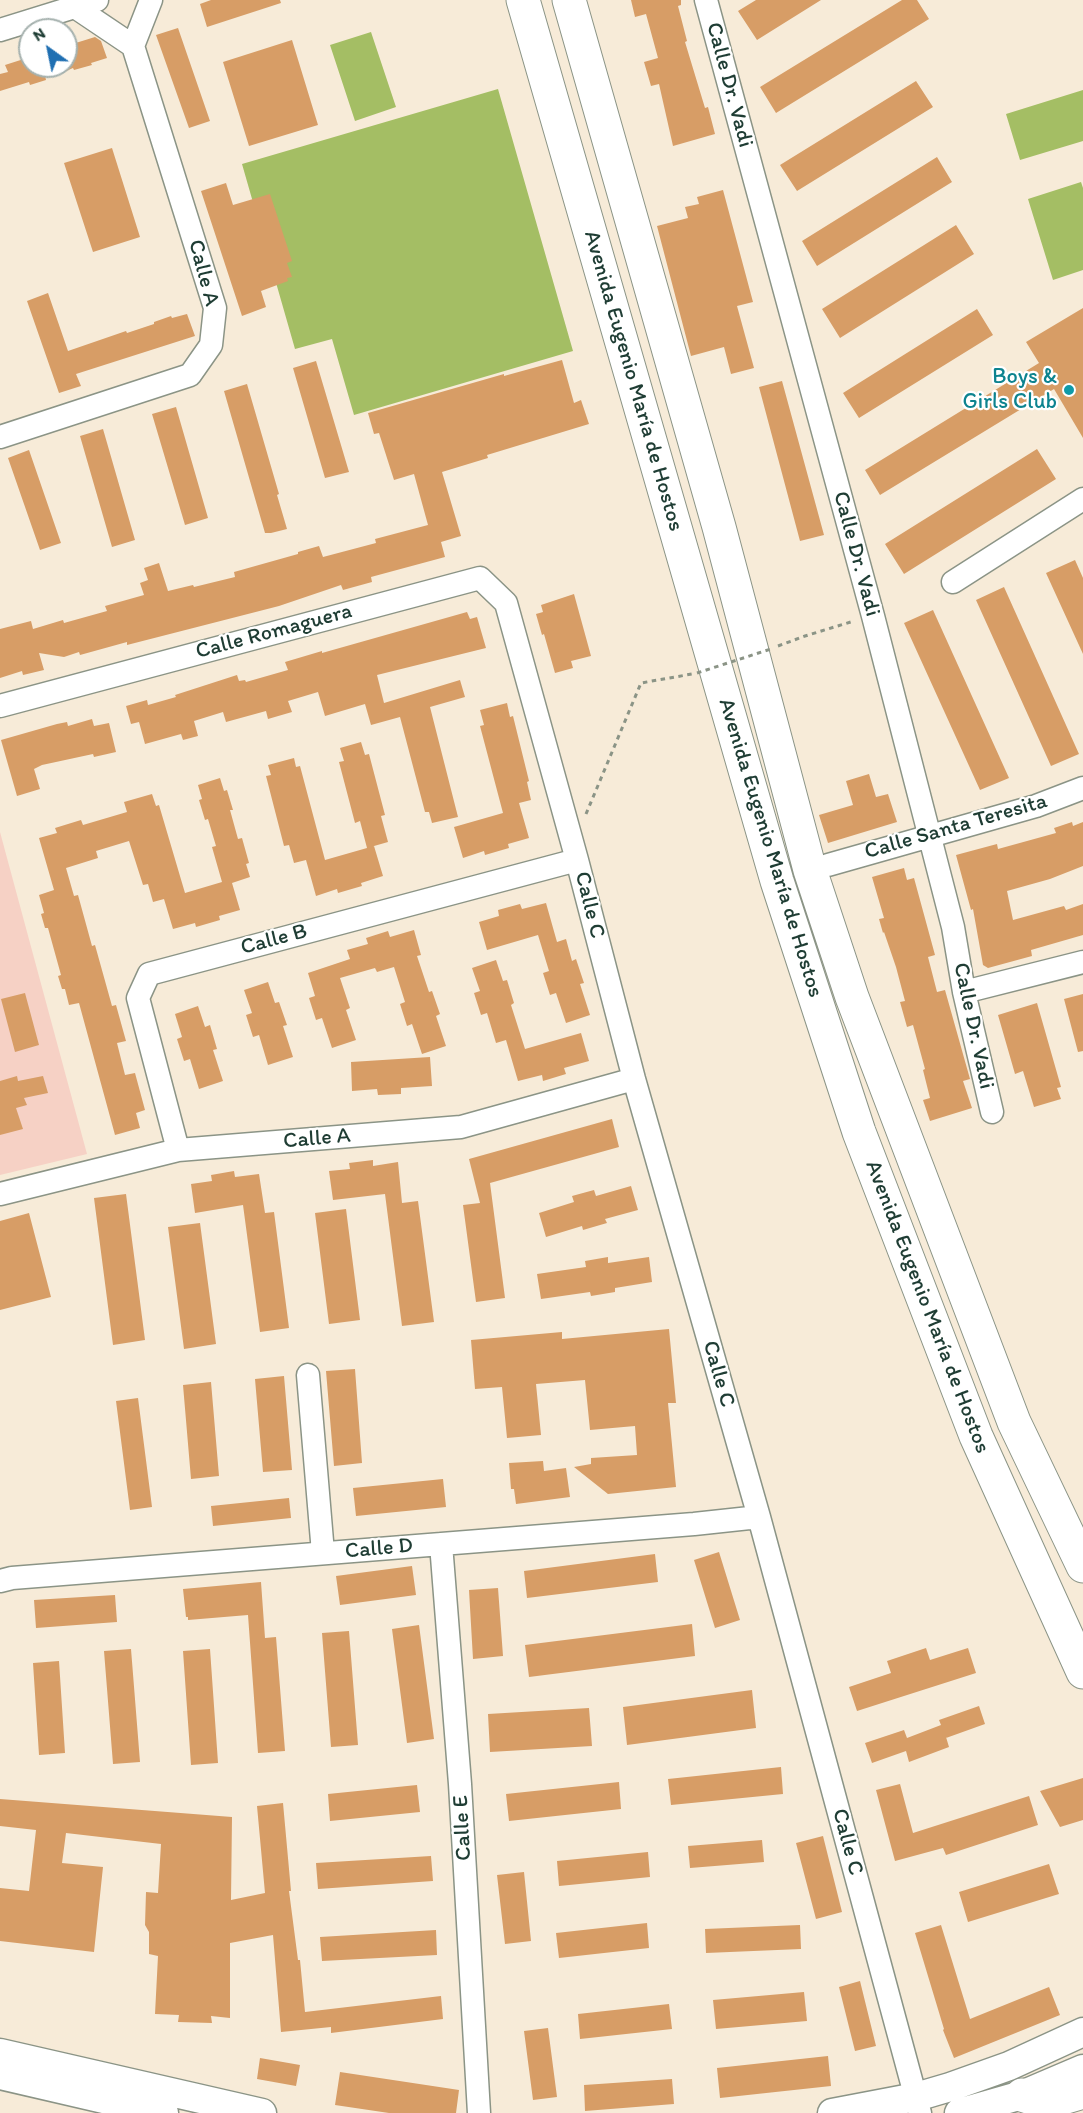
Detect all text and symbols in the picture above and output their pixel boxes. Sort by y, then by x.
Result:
north arrow [18,18,78,78]
street label: Calle Dr. Vadi [700,20,758,150]
text: N [29,23,49,45]
street label: Avenida Eugenio María de Hostos [577,228,689,534]
street label: Calle A [182,237,224,309]
place label: Boys & Girls Club [962,364,1057,416]
marker: Boys & Girls Club [1062,383,1076,397]
street label: Calle Dr. Vadi [827,489,885,619]
street label: Calle Romaguera [193,598,355,666]
street label: Avenida Eugenio María de Hostos [712,695,828,1001]
street label: Calle Santa Teresita [862,788,1050,866]
street label: Calle C [568,869,610,941]
street label: Calle B [238,918,310,962]
street label: Calle Dr. Vadi [947,960,999,1092]
street label: Calle A [282,1123,352,1155]
street label: Avenida Eugenio María de Hostos [859,1157,995,1457]
street label: Calle C [696,1338,740,1410]
street label: Calle D [344,1533,414,1565]
street label: Calle E [448,1795,478,1861]
street label: Calle C [826,1806,868,1878]

